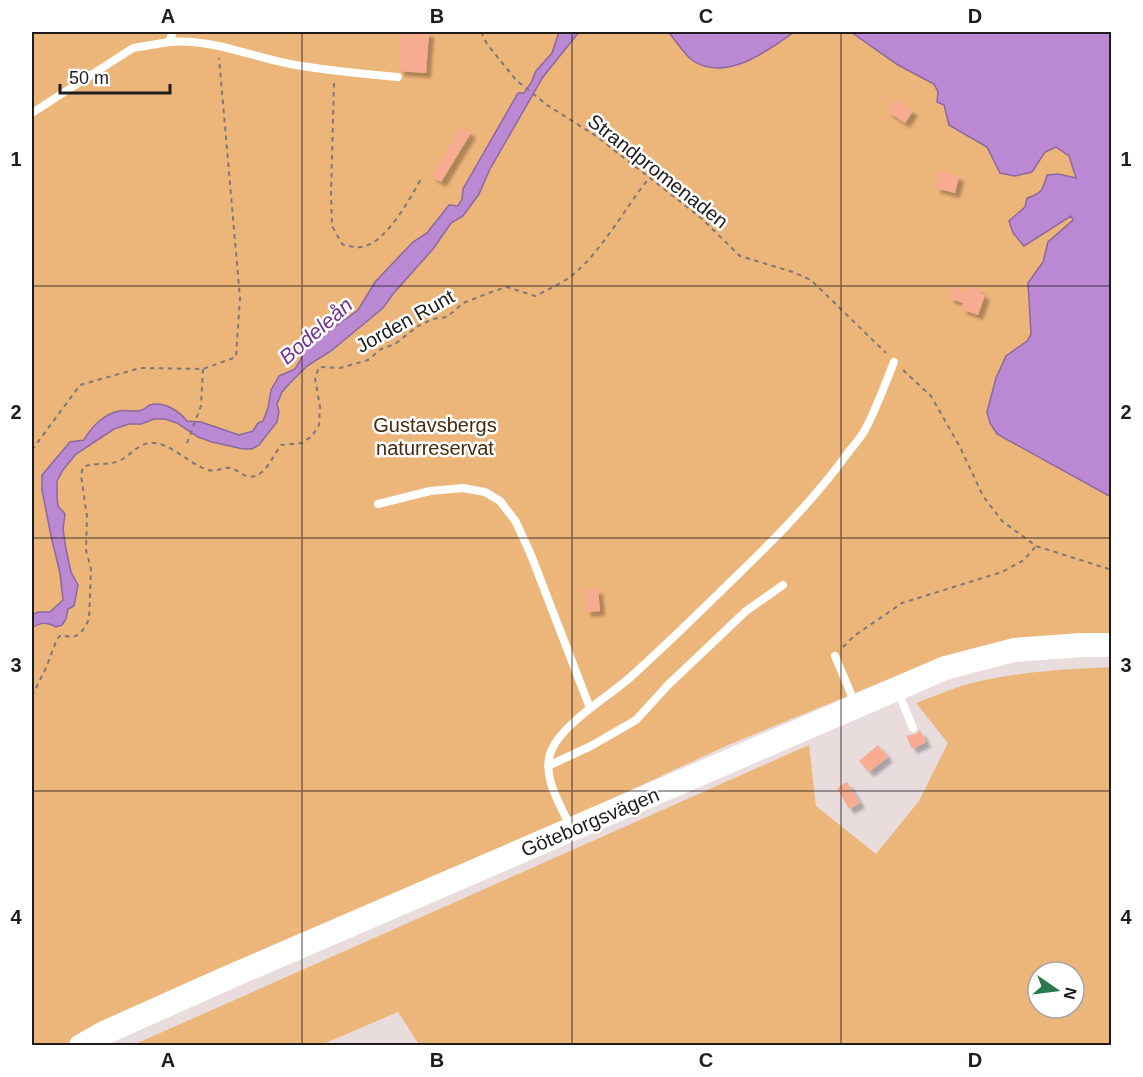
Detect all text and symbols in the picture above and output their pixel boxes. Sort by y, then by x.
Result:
text: A [161,5,175,27]
text: B [430,5,444,27]
text: C [699,5,713,27]
text: D [968,5,982,27]
scale bar [60,57,170,95]
text: 50 m [69,68,109,88]
street label: Strandpromenaden [584,110,732,232]
text: 1 [10,148,22,170]
text: 1 [1120,148,1132,170]
street label: Jorden Runt [352,285,458,357]
water label: Bodeleån [275,293,357,368]
text: 2 [10,401,22,423]
text: 2 [1120,401,1132,423]
park label: Gustavsbergs naturreservat [373,414,497,459]
text: 3 [10,654,22,676]
text: 3 [1120,654,1132,676]
street label: Göteborgsvägen [518,783,662,861]
text: 4 [10,906,22,928]
text: 4 [1120,906,1132,928]
north arrow [1026,960,1086,1020]
text: N [1060,986,1080,1001]
text: A [161,1049,175,1071]
text: B [430,1049,444,1071]
text: C [699,1049,713,1071]
text: D [968,1049,982,1071]

